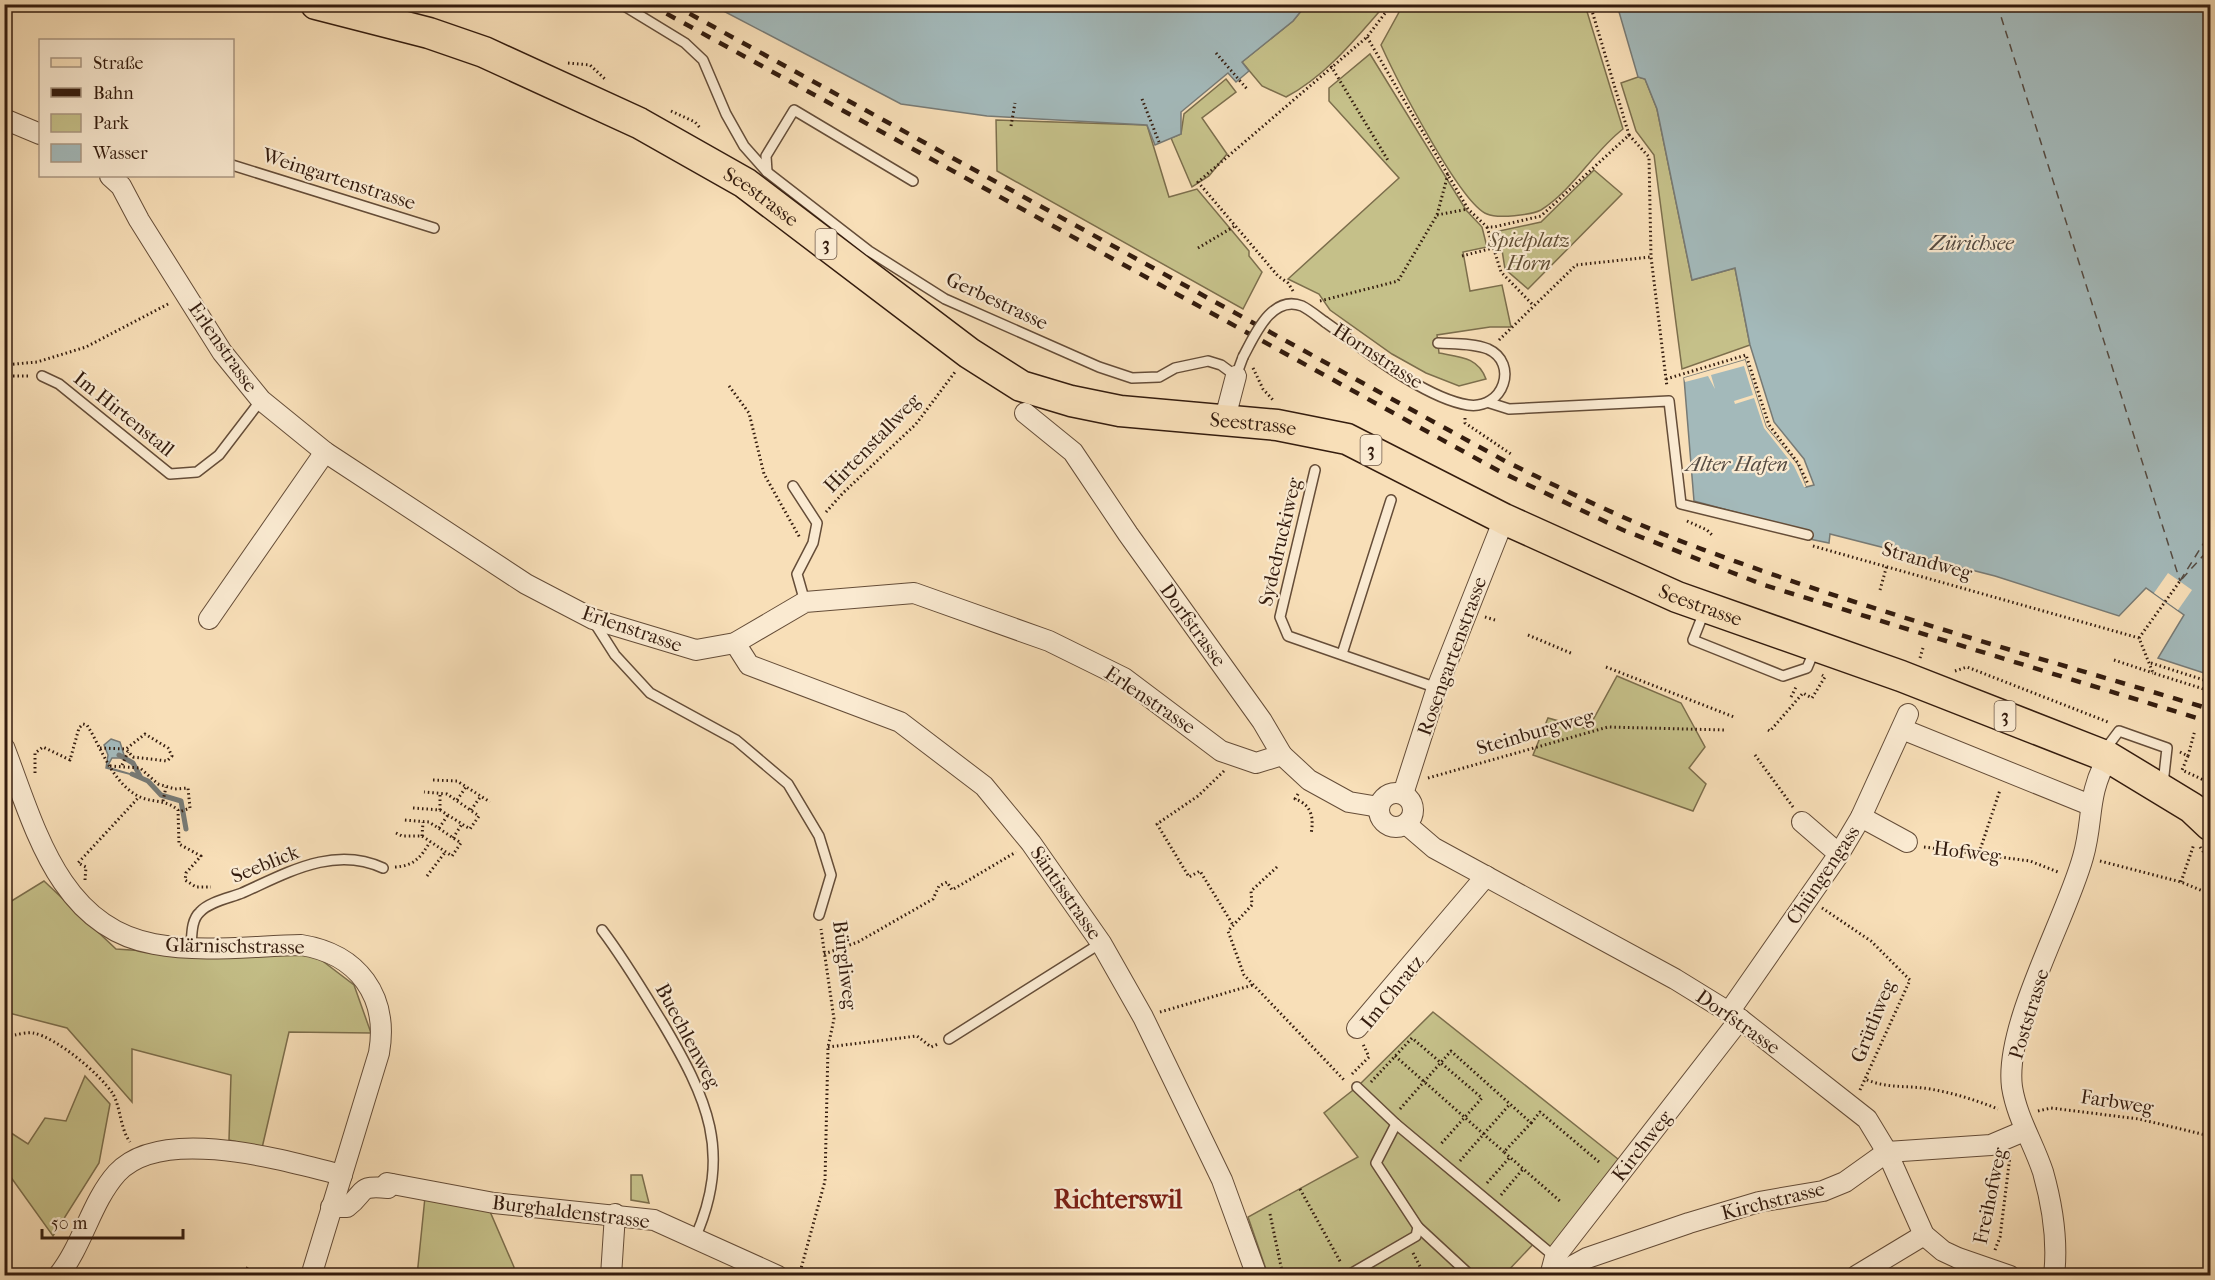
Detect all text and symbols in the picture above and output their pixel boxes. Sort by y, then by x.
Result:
legend [39,39,234,177]
text: Straße [93,53,144,74]
text: Bahn [93,83,134,104]
text: Park [93,113,130,134]
text: Wasser [92,143,148,164]
street label: Weingartenstrasse [258,143,419,215]
street label: Seestrasse [720,162,803,231]
road number: 3 [816,229,836,259]
park label: Spielplatz Horn [1487,229,1570,275]
water label: Zürichsee [1928,231,2014,255]
street label: Gerbestrasse [942,267,1052,335]
street label: Erlenstrasse [184,298,262,396]
street label: Hornstrasse [1329,318,1427,394]
street label: Im Hirtenstall [69,366,179,462]
street label: Hirtenstallweg [819,389,925,497]
street label: Seestrasse [1209,408,1299,440]
road number: 3 [1360,435,1382,465]
water label: Alter Hafen [1683,452,1788,476]
street label: Sydedruckiweg [1254,475,1306,608]
street label: Strandweg [1879,537,1975,585]
street label: Rosengartenstrasse [1413,573,1491,739]
street label: Dorfstrasse [1155,579,1231,671]
street label: Seestrasse [1655,579,1745,631]
street label: Erlenstrasse [579,601,685,657]
street label: Erlenstrasse [1100,661,1200,739]
road number: 3 [1994,701,2016,731]
street label: Steinburgweg [1474,704,1597,760]
street label: Chüngengass [1782,821,1864,929]
street label: Hofweg [1932,836,2002,868]
street label: Seeblick [228,840,303,888]
street label: Säntisstrasse [1025,842,1107,944]
street label: Bürgliweg [828,919,862,1011]
street label: Glärnischstrasse [165,933,305,959]
street label: Im Chratz [1356,951,1428,1033]
street label: Poststrasse [2004,966,2054,1062]
street label: Grütliweg [1846,976,1900,1066]
street label: Buechlenweg [651,980,725,1093]
street label: Dorfstrasse [1692,985,1785,1059]
street label: Farbweg [2079,1085,2155,1119]
street label: Kirchweg [1607,1106,1677,1186]
street label: Freihofweg [1969,1145,2012,1246]
street label: Kirchstrasse [1719,1177,1827,1225]
district label: Richterswil [1053,1184,1183,1215]
street label: Burghaldenstrasse [491,1191,651,1233]
scale bar [42,1202,183,1240]
text: 50 m [51,1213,88,1234]

